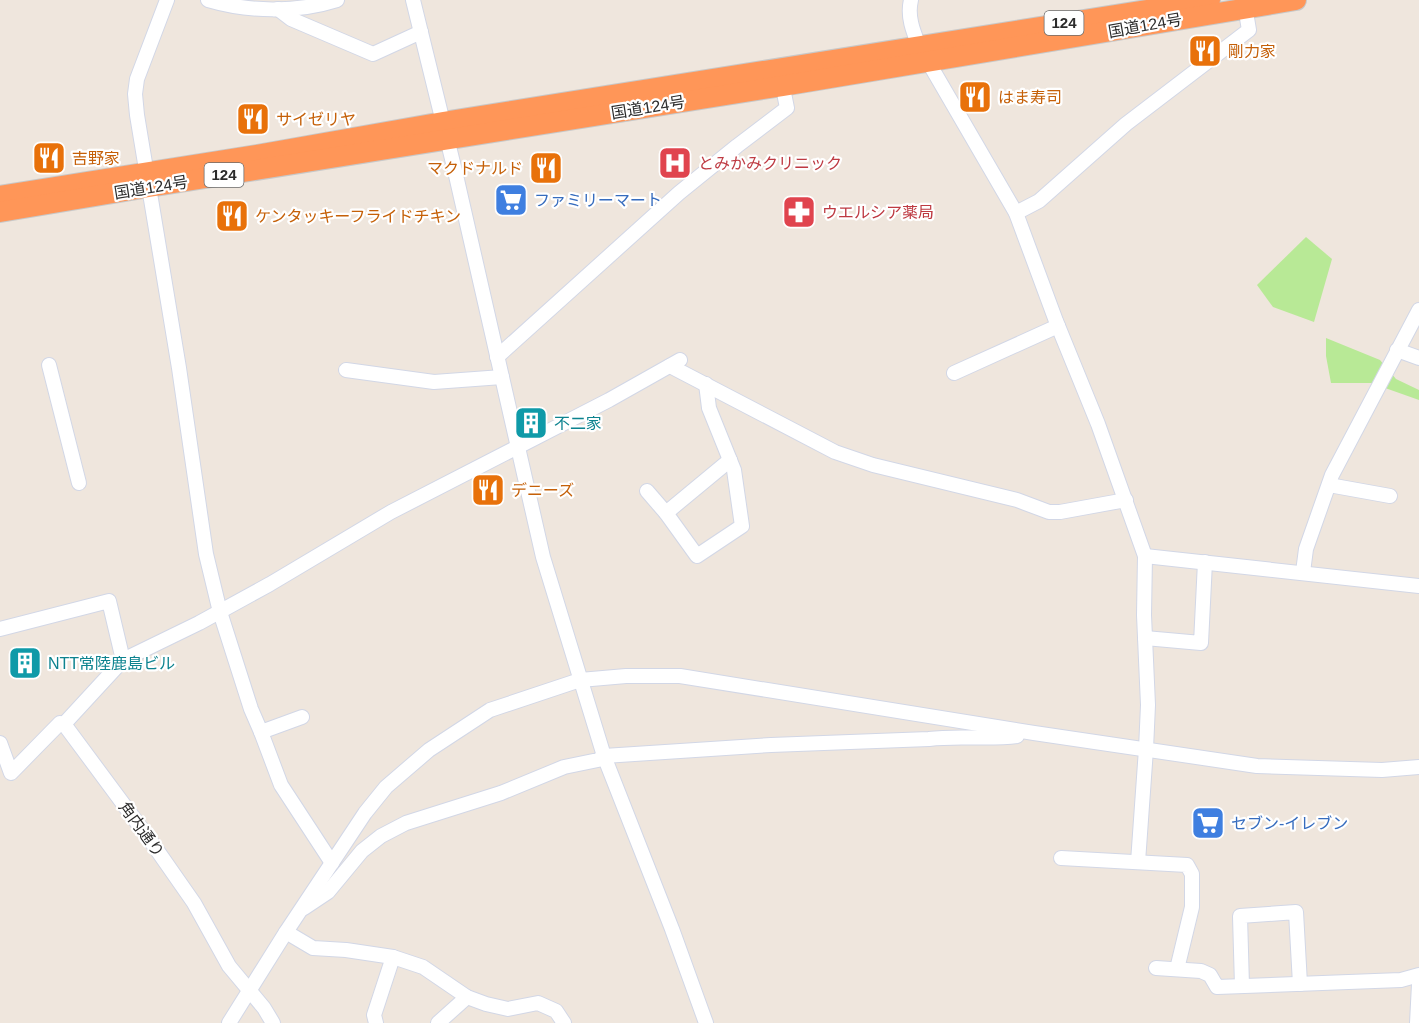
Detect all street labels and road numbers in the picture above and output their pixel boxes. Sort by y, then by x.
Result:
road number: 124 [1044,11,1084,35]
street label: 国道124号 [1107,11,1183,40]
street label: 国道124号 [610,93,686,122]
road number: 124 [204,163,244,187]
street label: 国道124号 [113,173,189,202]
street label: 角内通り [116,798,167,860]

